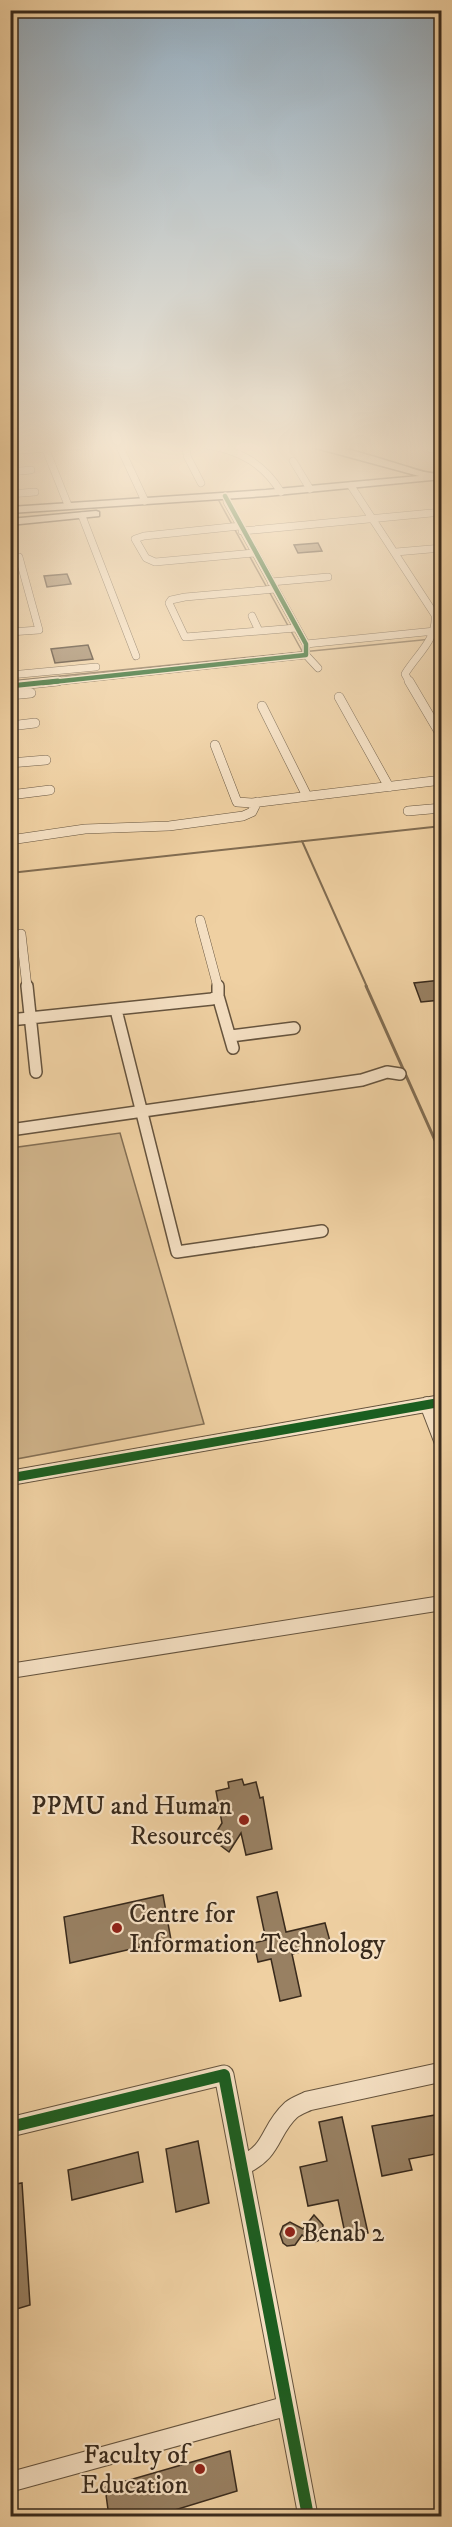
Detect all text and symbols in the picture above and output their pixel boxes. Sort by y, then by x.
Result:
place label: PPMU and Human Resources [31,1790,232,1853]
marker: PPMU and Human Resources [237,1813,251,1827]
place label: Centre for Information Technology [129,1898,386,1961]
marker: Centre for Information Technology [110,1921,124,1935]
place label: Benab 2 [302,2217,385,2250]
marker: Benab 2 [283,2225,297,2239]
place label: Faculty of Education [81,2439,192,2502]
marker: Faculty of Education [193,2462,207,2476]

